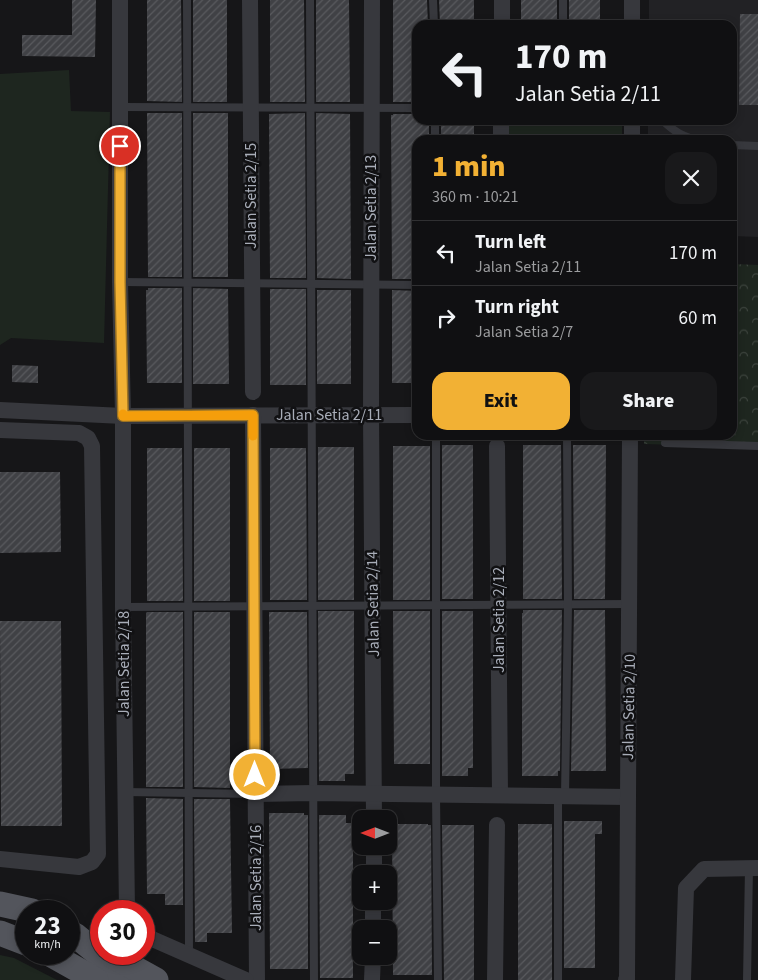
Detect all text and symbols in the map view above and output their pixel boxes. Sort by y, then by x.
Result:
text: 170 m [515,32,607,82]
icon: left [432,40,497,105]
text: Jalan Setia 2/11 [515,78,661,110]
pin [99,125,141,167]
icon: arrive [106,132,134,160]
street label: Jalan Setia 2/15 [240,143,262,249]
text: 1 min [432,145,506,188]
button: close [665,152,717,204]
street label: Jalan Setia 2/13 [360,155,382,261]
text: 360 m · 10:21 [432,186,519,208]
text: Turn left [475,229,546,256]
icon: left [432,239,460,267]
text: 170 m [669,240,717,267]
text: Jalan Setia 2/11 [475,256,581,278]
text: Turn right [475,294,559,321]
icon: right [432,304,460,332]
text: 60 m [679,305,717,332]
text: Jalan Setia 2/7 [475,321,573,343]
button: Exit [432,372,570,430]
button: Share [580,372,717,430]
street label: Jalan Setia 2/11 [276,404,382,426]
street label: Jalan Setia 2/14 [361,551,385,657]
street label: Jalan Setia 2/12 [488,567,510,673]
street label: Jalan Setia 2/18 [113,611,135,717]
street label: Jalan Setia 2/10 [617,654,641,760]
position arrow [228,748,280,800]
north arrow [352,810,398,855]
map controls [352,810,397,965]
street label: Jalan Setia 2/16 [245,825,267,931]
button: + [352,865,397,910]
speed limit sign: 30 [90,900,155,965]
text: 23 [34,908,61,944]
button: − [352,920,397,965]
text: km/h [34,936,61,953]

